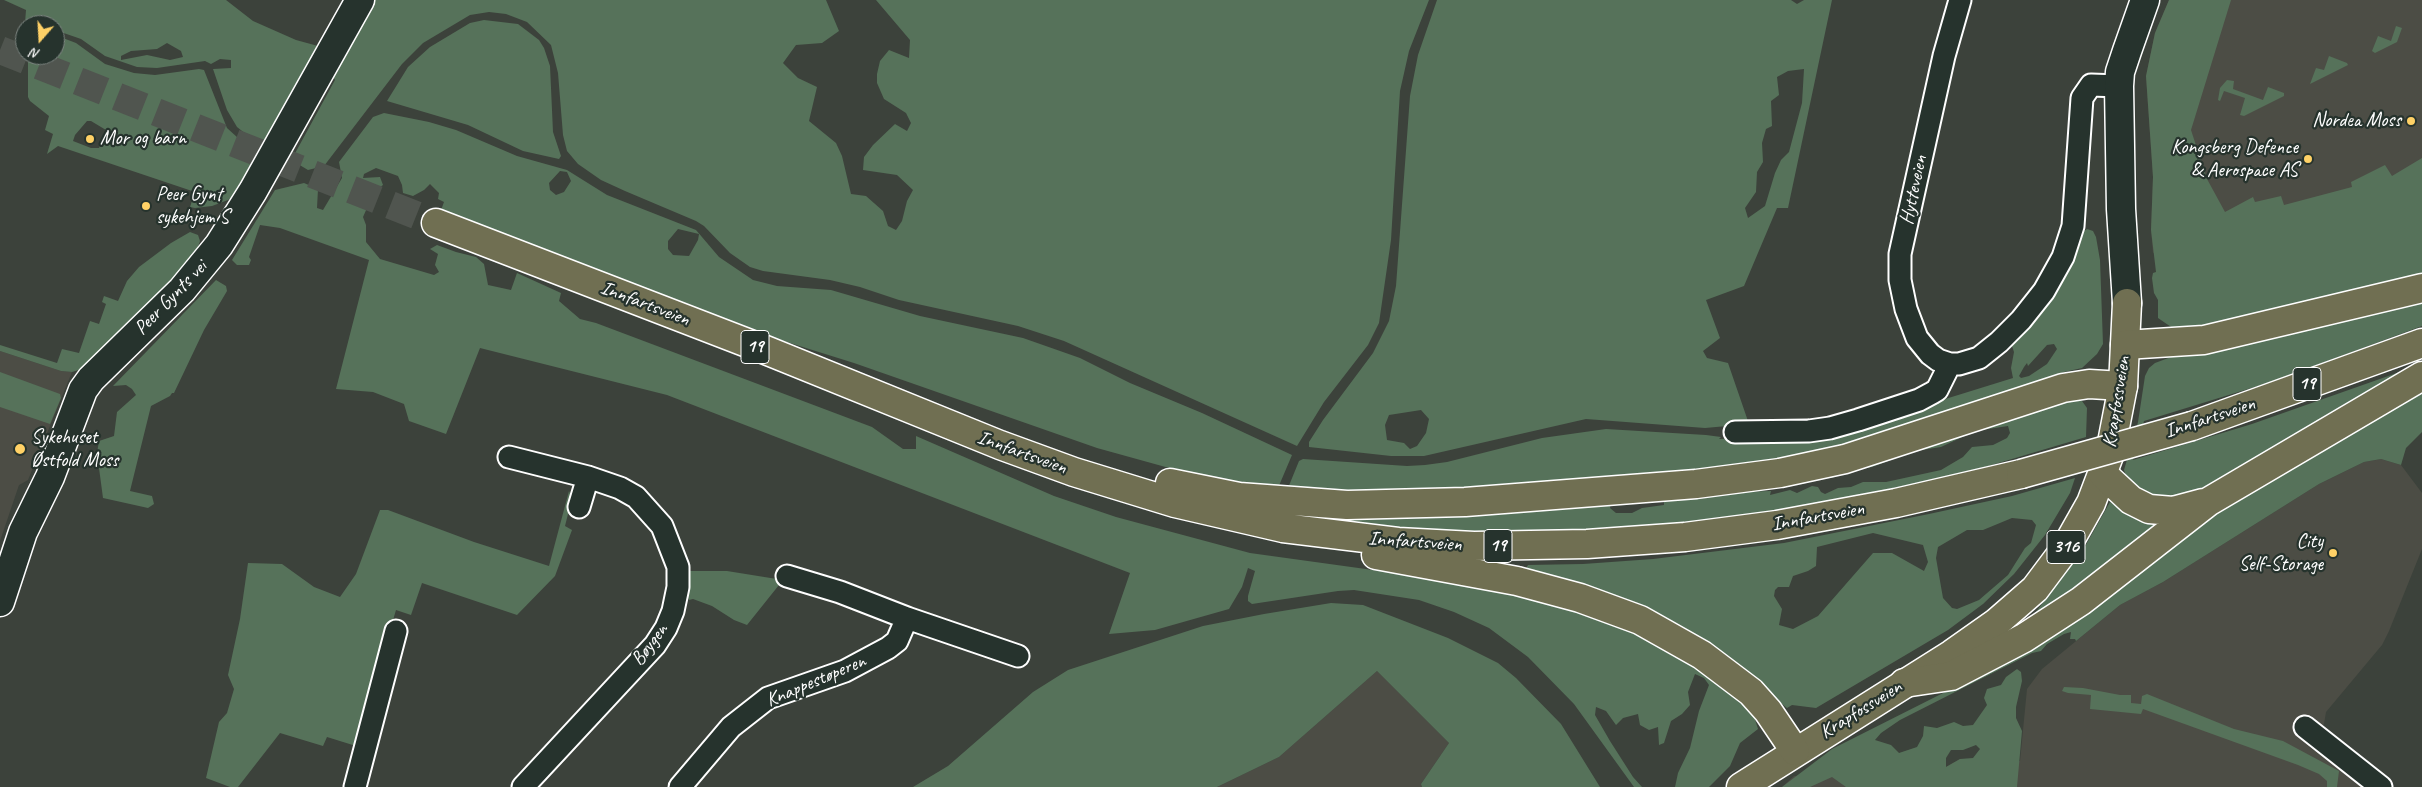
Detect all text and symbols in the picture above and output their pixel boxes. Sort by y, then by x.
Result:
north arrow [15,15,65,65]
text: N [28,44,42,63]
place label: Nordea Moss [2312,109,2401,133]
marker: Nordea Moss [2405,115,2417,127]
place label: Mor og barn [100,127,186,151]
marker: Mor og barn [84,133,96,145]
place label: Kongsberg Defence & Aerospace AS [2171,136,2298,183]
street label: Hytteveien [1895,153,1933,227]
marker: Kongsberg Defence & Aerospace AS [2302,153,2314,165]
place label: Peer Gynt sykehjem S [156,183,229,230]
marker: Peer Gynt sykehjem S [140,200,152,212]
street label: Peer Gynts vei [130,256,212,340]
street label: Innfartsveien [597,276,693,332]
road number: 19 [741,331,769,364]
street label: Krapfossveien [2098,355,2136,449]
road number: 19 [2293,368,2321,400]
street label: Innfartsveien [2162,392,2258,444]
place label: Sykehuset Østfold Moss [31,426,118,473]
street label: Innfartsveien [974,426,1070,480]
marker: Sykehuset Østfold Moss [13,442,27,456]
street label: Innfartsveien [1770,497,1866,537]
street label: Innfartsveien [1368,527,1462,557]
road number: 19 [1484,530,1512,562]
road number: 316 [2047,530,2085,564]
place label: City Self-Storage [2239,530,2323,577]
marker: City Self-Storage [2327,547,2339,559]
street label: Bøygen [626,619,674,671]
street label: Knappestøperen [763,649,869,713]
street label: Krapfossveien [1816,675,1906,745]

